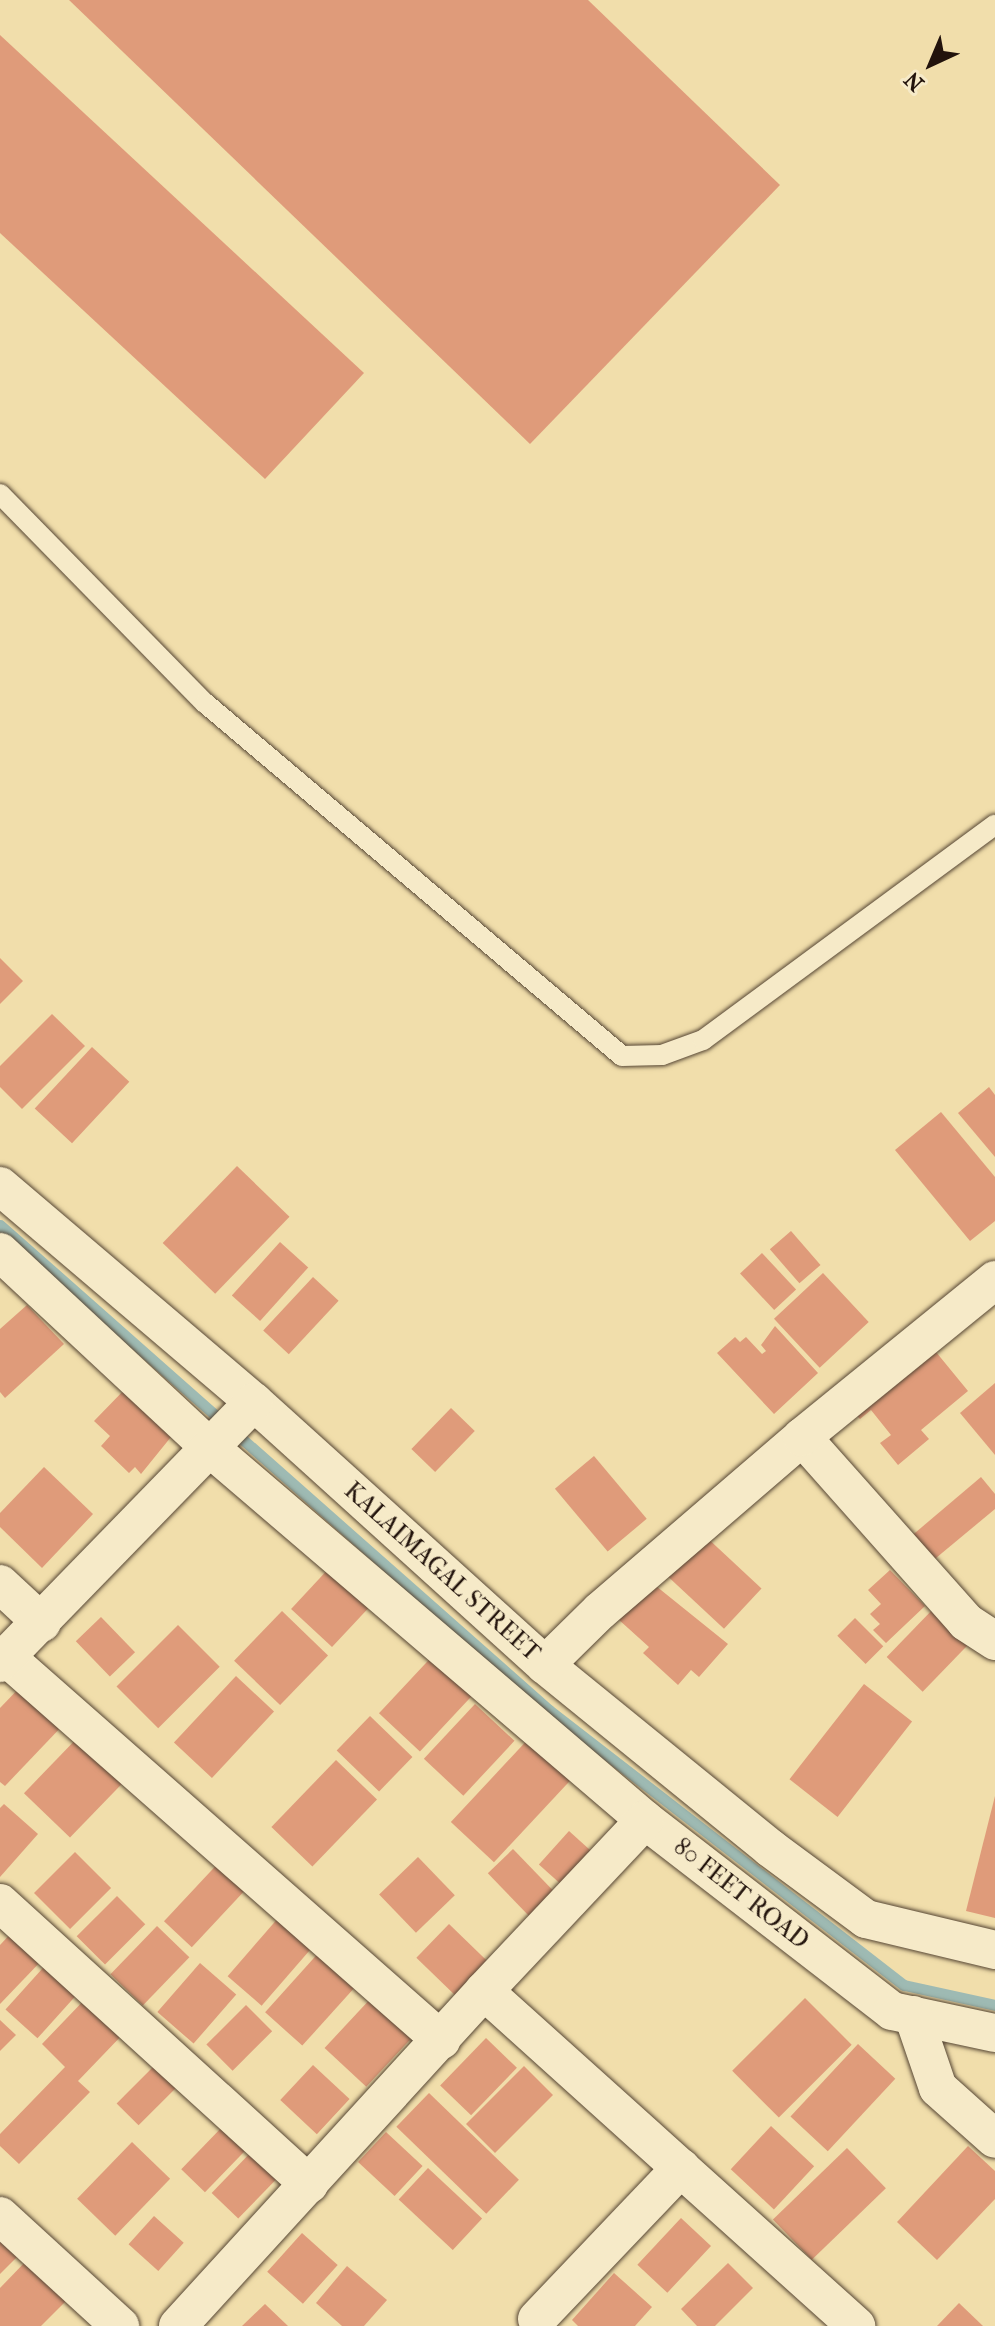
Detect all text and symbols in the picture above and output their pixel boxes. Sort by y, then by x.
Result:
north arrow [891,24,971,104]
text: N [899,66,929,96]
street label: KALAIMAGAL STREET [338,1477,546,1667]
street label: 80 FEET ROAD [668,1832,814,1956]

